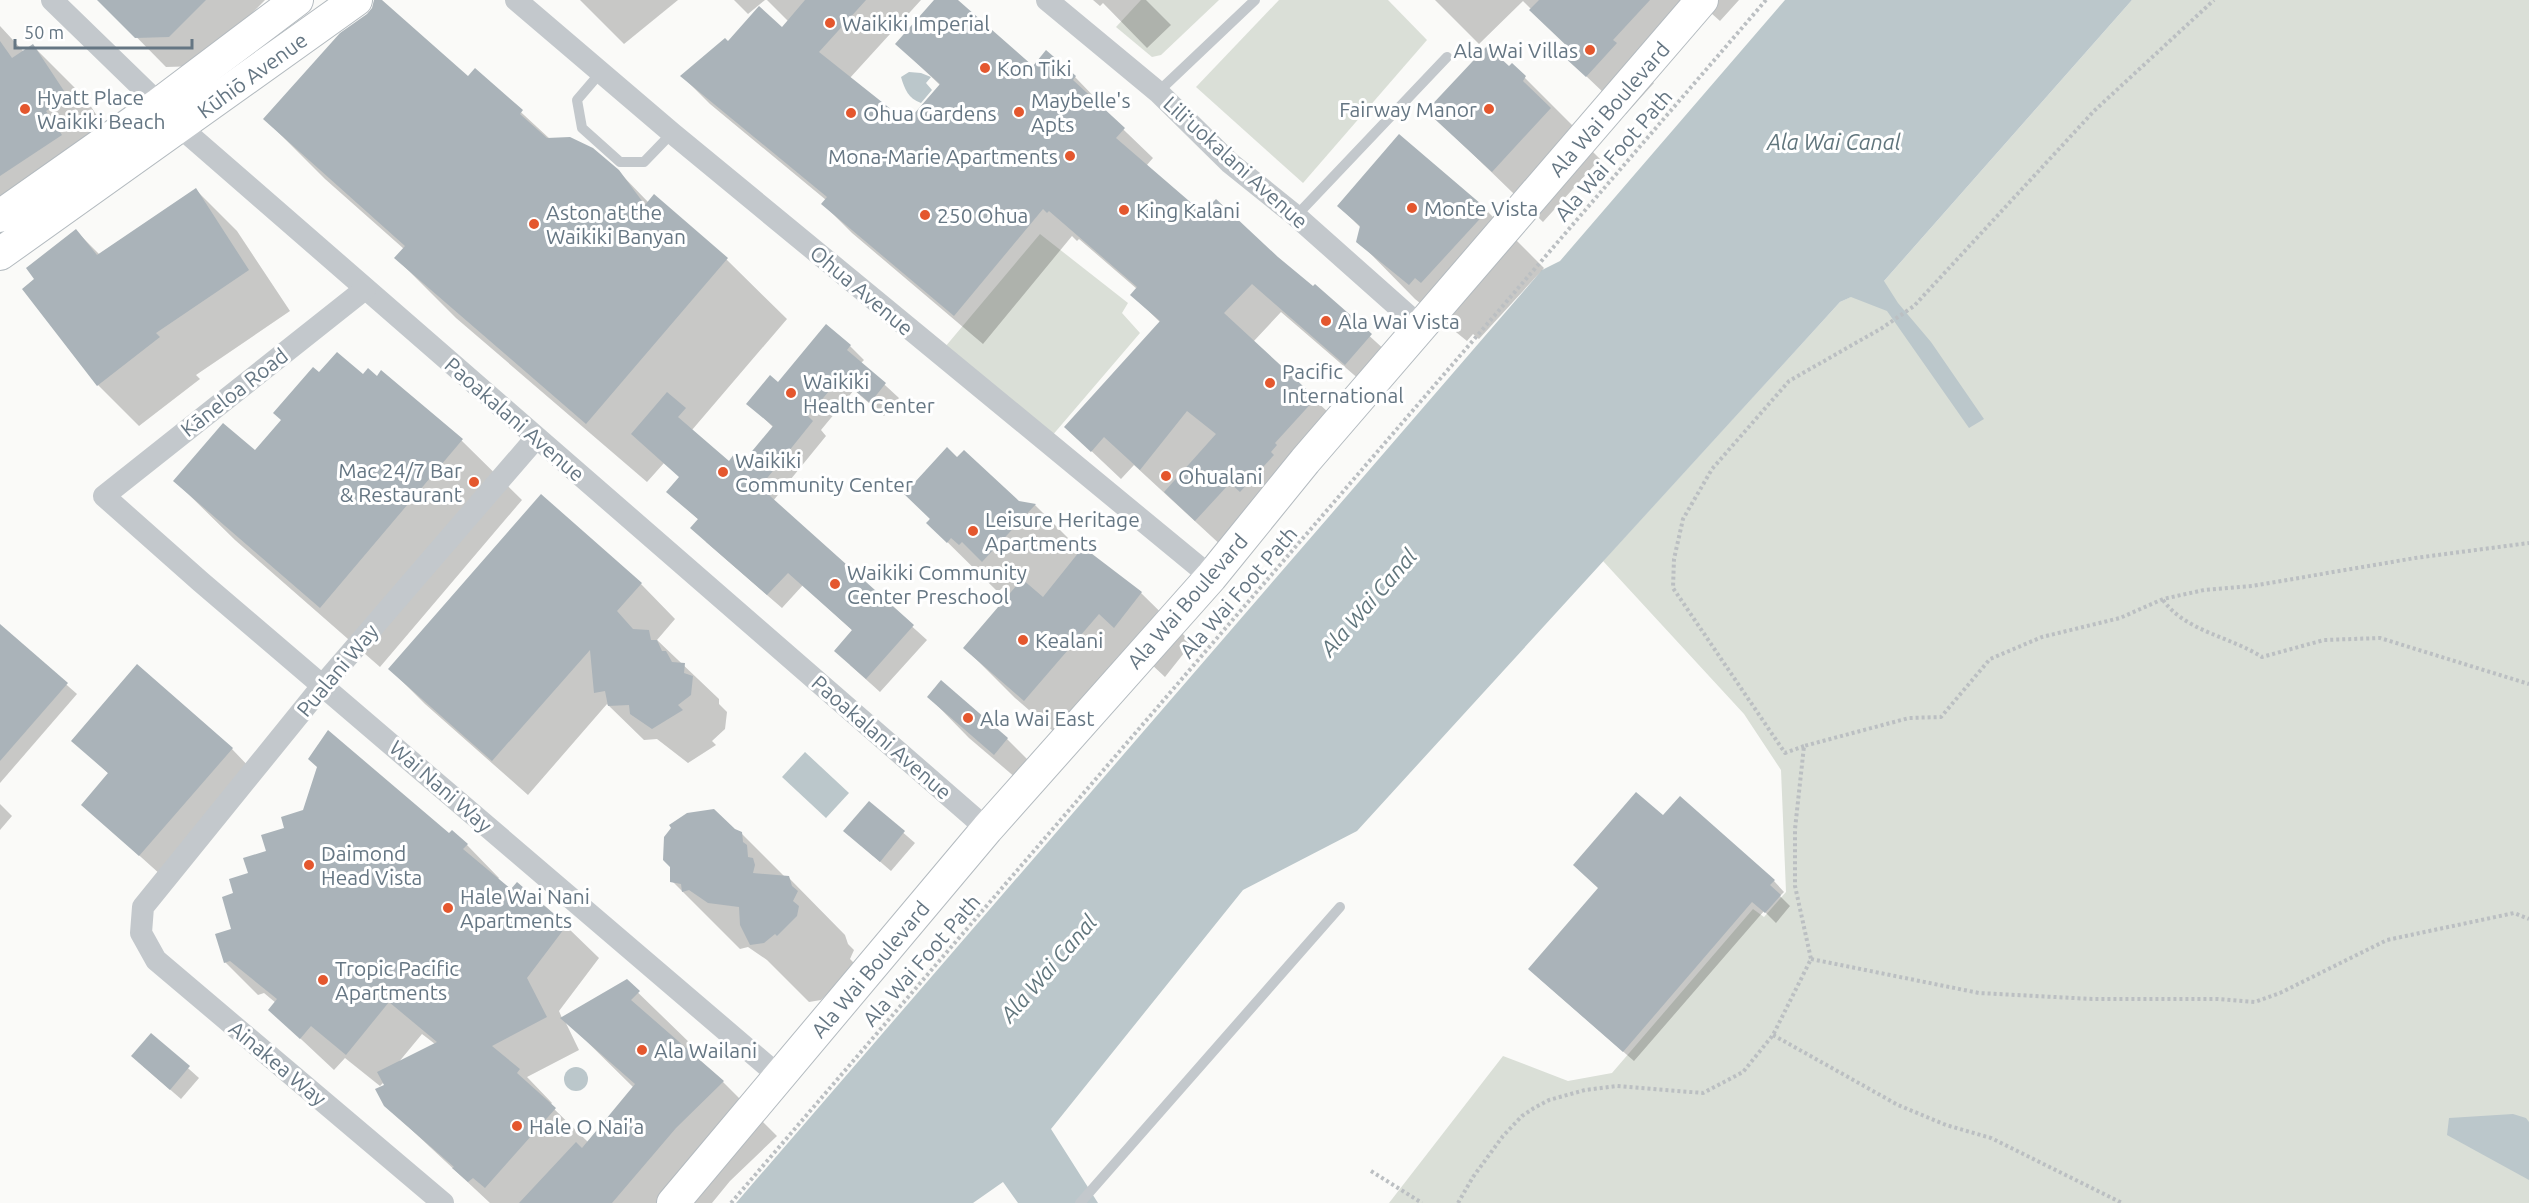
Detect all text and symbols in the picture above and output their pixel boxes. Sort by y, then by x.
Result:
place label: Waikiki Imperial [842,11,990,35]
scale bar [15,12,192,50]
marker: Waikiki Imperial [823,16,837,30]
text: 50 m [24,22,64,42]
street label: Kūhiō Avenue [193,27,311,123]
street label: Ala Wai Boulevard [1544,37,1674,181]
place label: Ala Wai Villas [1453,38,1578,62]
marker: Ala Wai Villas [1583,43,1597,57]
place label: Kon Tiki [997,56,1072,80]
marker: Kon Tiki [978,61,992,75]
street label: Ala Wai Foot Path [1549,84,1677,226]
place label: Hyatt Place Waikiki Beach [37,85,166,133]
place label: Maybelle's Apts [1031,88,1131,136]
street label: Liliʻuokalani Avenue [1159,91,1313,233]
place label: Fairway Manor [1339,97,1477,121]
place label: Ohua Gardens [863,101,997,125]
marker: Hyatt Place Waikiki Beach [18,102,32,116]
marker: Fairway Manor [1482,102,1496,116]
marker: Maybelle's Apts [1012,105,1026,119]
marker: Ohua Gardens [844,106,858,120]
water label: Ala Wai Canal [1766,129,1901,154]
place label: Mona-Marie Apartments [828,144,1058,168]
marker: Mona-Marie Apartments [1063,149,1077,163]
place label: Monte Vista [1424,196,1538,220]
place label: King Kalani [1136,198,1240,222]
place label: Aston at the Waikiki Banyan [546,200,686,248]
marker: Monte Vista [1405,201,1419,215]
place label: 250 Ohua [937,203,1028,227]
marker: King Kalani [1117,203,1131,217]
marker: 250 Ohua [918,208,932,222]
marker: Aston at the Waikiki Banyan [527,217,541,231]
street label: Ohua Avenue [806,240,918,340]
place label: Ala Wai Vista [1338,309,1460,333]
marker: Ala Wai Vista [1319,314,1333,328]
street label: Kāneloa Road [176,343,292,441]
street label: Paoakalani Avenue [440,352,590,486]
place label: Pacific International [1282,359,1404,407]
place label: Waikiki Health Center [803,369,935,417]
marker: Pacific International [1263,376,1277,390]
marker: Waikiki Health Center [784,386,798,400]
place label: Waikiki Community Center [735,448,913,496]
place label: Mac 24/7 Bar & Restaurant [338,458,462,506]
place label: Ohualani [1178,464,1263,488]
marker: Waikiki Community Center [716,465,730,479]
marker: Ohualani [1159,469,1173,483]
marker: Mac 24/7 Bar & Restaurant [467,475,481,489]
place label: Leisure Heritage Apartments [985,507,1140,555]
street label: Ala Wai Foot Path [1174,521,1302,663]
marker: Leisure Heritage Apartments [966,524,980,538]
street label: Ala Wai Boulevard [1122,529,1252,673]
water label: Ala Wai Canal [1314,543,1421,661]
place label: Waikiki Community Center Preschool [847,560,1027,608]
marker: Waikiki Community Center Preschool [828,577,842,591]
street label: Pualani Way [291,619,383,721]
place label: Kealani [1035,628,1103,652]
marker: Kealani [1016,633,1030,647]
street label: Paoakalani Avenue [807,670,957,804]
place label: Ala Wai East [980,706,1094,730]
marker: Ala Wai East [961,711,975,725]
street label: Wai Nani Way [385,735,497,837]
place label: Daimond Head Vista [321,841,422,889]
marker: Daimond Head Vista [302,858,316,872]
place label: Hale Wai Nani Apartments [460,884,590,932]
street label: Ala Wai Foot Path [857,889,985,1031]
street label: Ala Wai Boulevard [806,896,934,1042]
marker: Hale Wai Nani Apartments [441,901,455,915]
water label: Ala Wai Canal [994,909,1101,1027]
place label: Tropic Pacific Apartments [335,956,459,1004]
marker: Tropic Pacific Apartments [316,973,330,987]
street label: Ainakea Way [225,1016,331,1110]
place label: Ala Wailani [654,1038,757,1062]
marker: Ala Wailani [635,1043,649,1057]
place label: Hale O Nai'a [529,1114,644,1138]
marker: Hale O Nai'a [510,1119,524,1133]

